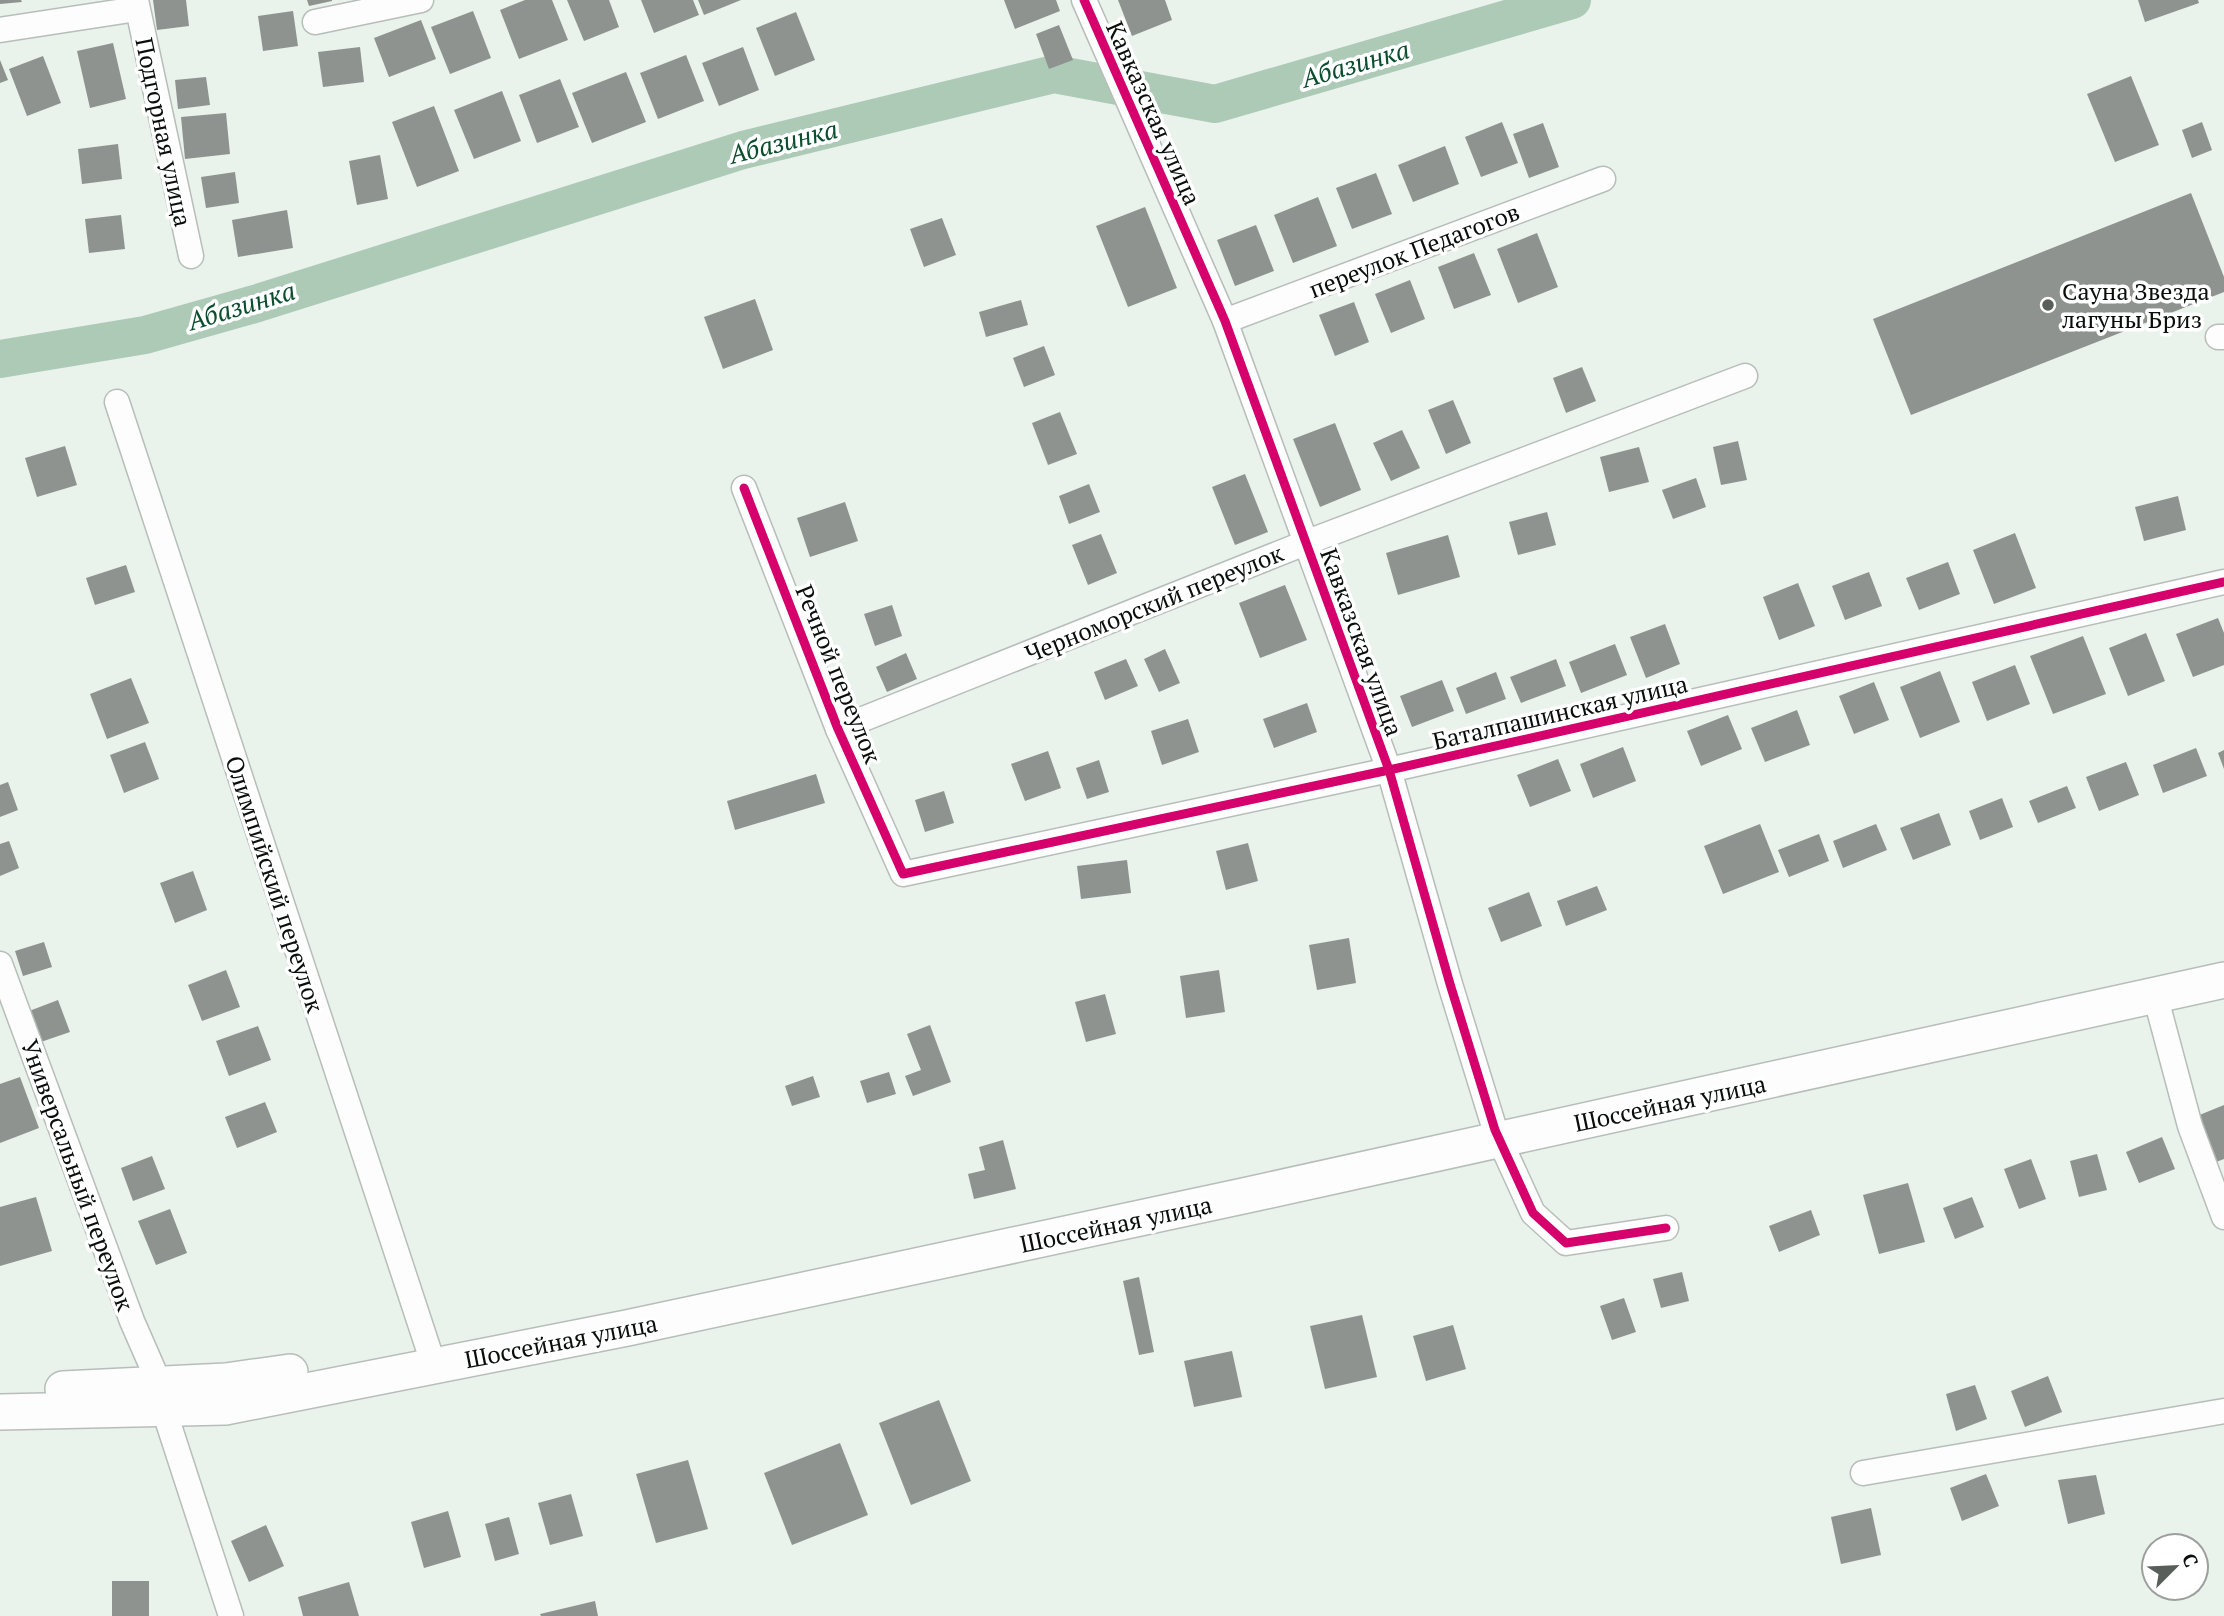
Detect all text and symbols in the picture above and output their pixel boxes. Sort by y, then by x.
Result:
street label: Кавказская улица [1099,16,1209,210]
water label: Абазинка [1295,31,1413,95]
street label: Подгорная улица [128,35,200,229]
water label: Абазинка [723,111,841,171]
street label: переулок Педагогов [1304,195,1524,305]
water label: Абазинка [181,273,299,338]
place label: Сауна Звезда лагуны Бриз [2062,275,2210,335]
marker: Сауна Звезда лагуны Бриз [2040,297,2056,313]
street label: Черноморский переулок [1020,537,1288,669]
street label: Кавказская улица [1313,544,1411,740]
street label: Речной переулок [789,580,889,768]
street label: Баталпашинская улица [1429,667,1691,757]
street label: Олимпийский переулок [218,751,332,1017]
street label: Универсальный переулок [14,1035,142,1315]
street label: Шоссейная улица [1571,1067,1769,1139]
street label: Шоссейная улица [1017,1188,1215,1260]
street label: Шоссейная улица [462,1307,660,1375]
north arrow [2140,1532,2210,1602]
text: С [2177,1549,2205,1571]

